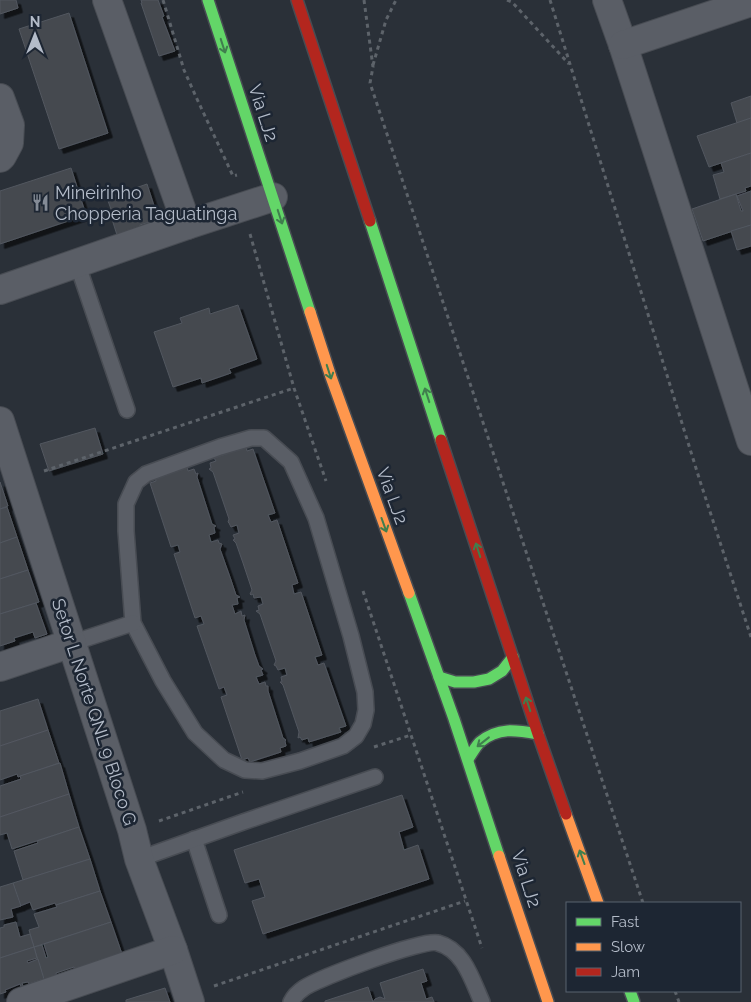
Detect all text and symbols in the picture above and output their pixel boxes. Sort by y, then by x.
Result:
north arrow [10,10,60,60]
text: N [30,14,40,30]
one-way arrow [219,38,229,54]
street label: Via LJ2 [244,82,283,144]
place label: Mineirinho Chopperia Taguatinga [55,182,237,224]
restaurant icon: Mineirinho Chopperia Taguatinga [31,193,51,213]
one-way arrow [275,209,285,225]
one-way arrow [325,364,335,380]
one-way arrow [422,388,431,403]
street label: Via LJ2 [373,464,412,527]
one-way arrow [380,517,389,532]
one-way arrow [472,542,482,558]
street label: Setor L Norte QNL 9 Bloco G [48,596,141,828]
one-way arrow [523,697,532,712]
one-way arrow [476,736,489,747]
street label: Via LJ2 [507,848,546,910]
one-way arrow [577,850,586,866]
legend [566,902,741,992]
text: Fast [611,913,639,931]
text: Slow [611,938,645,956]
text: Jam [611,963,640,981]

